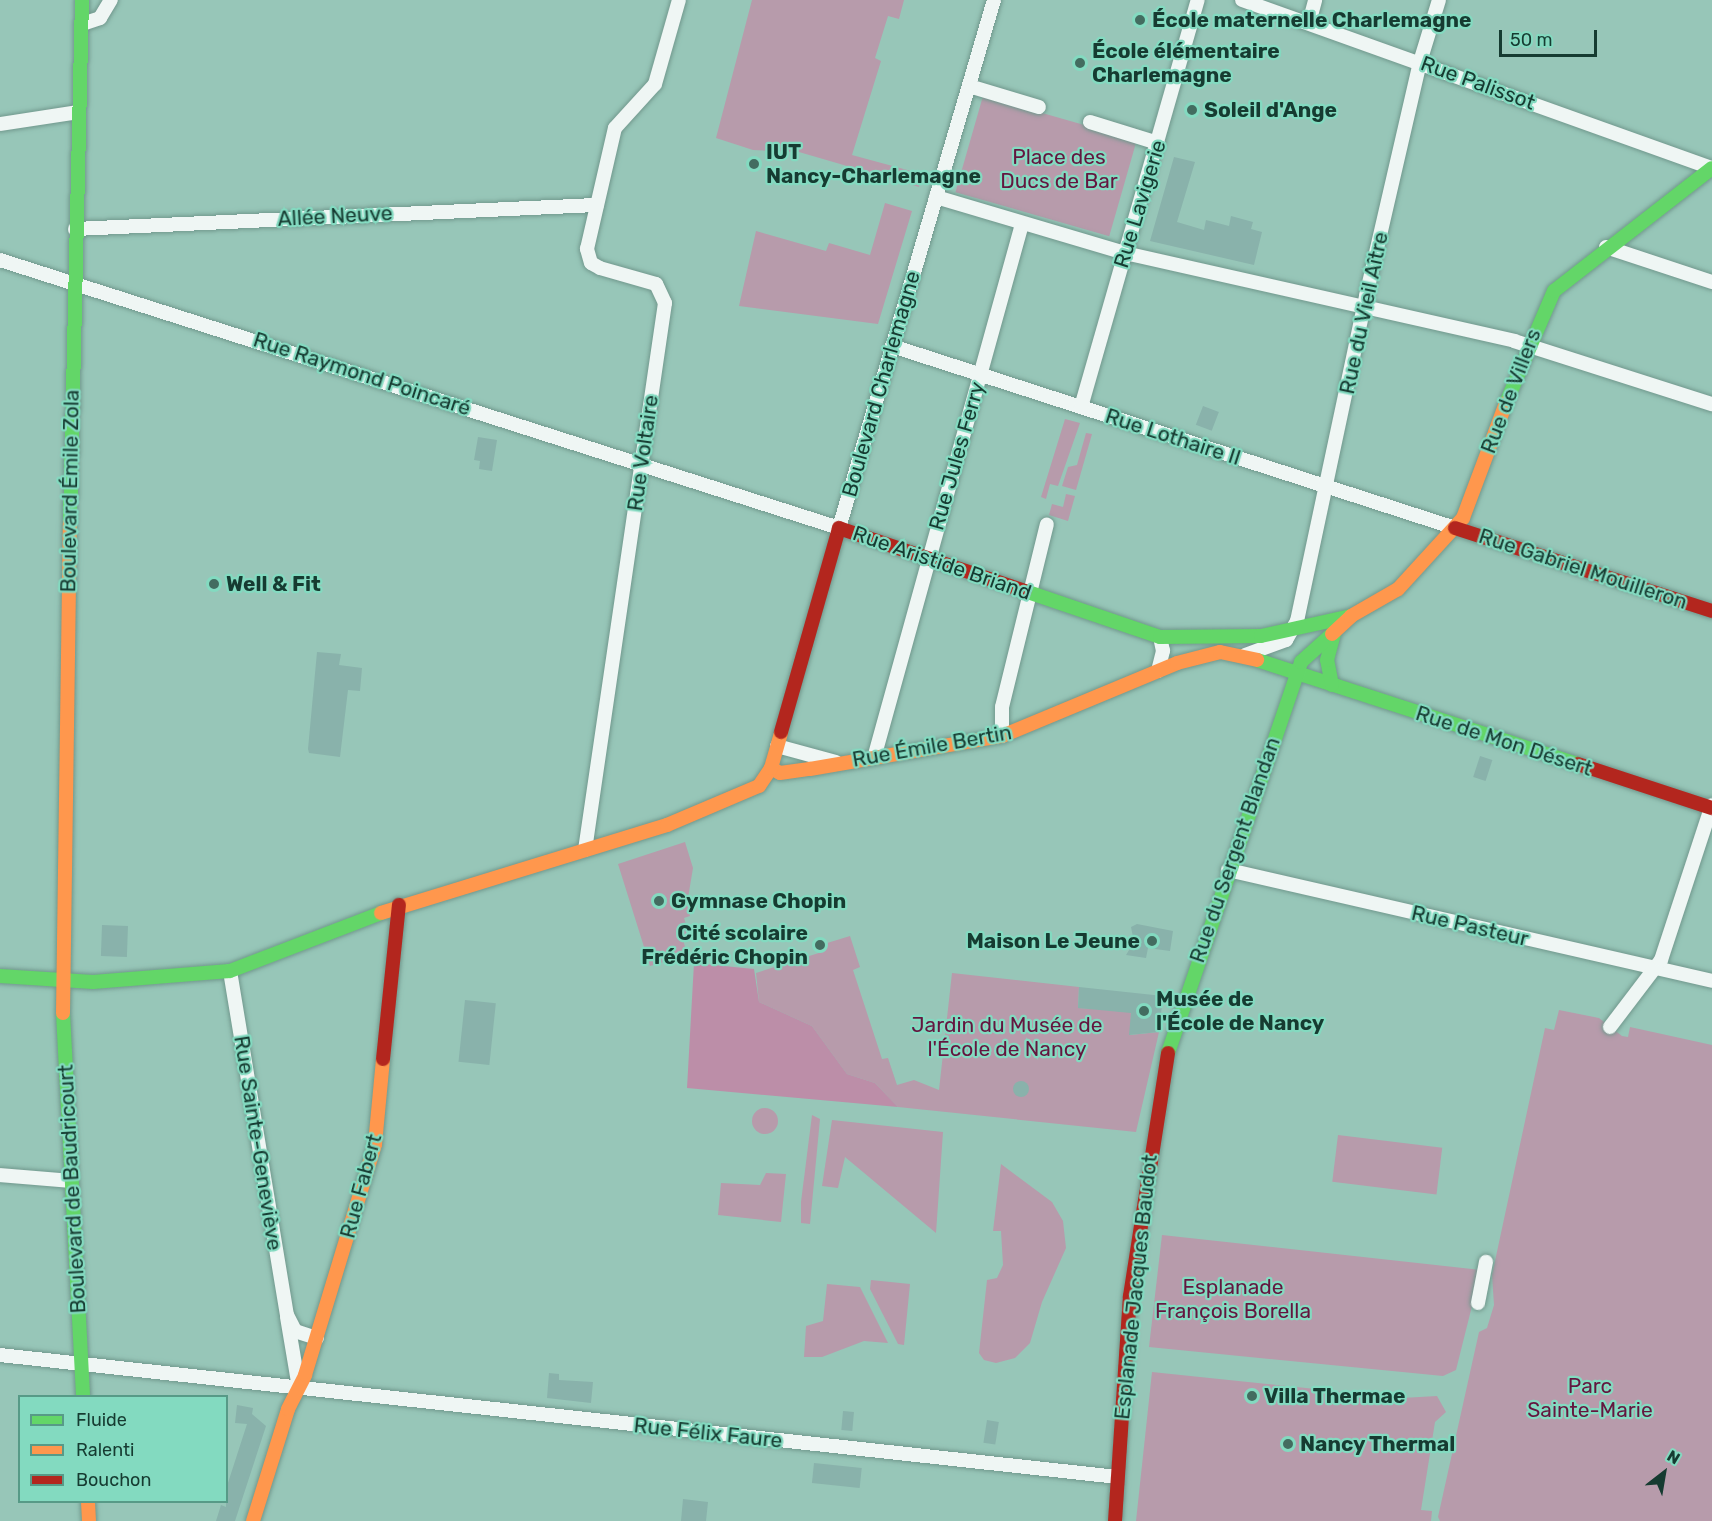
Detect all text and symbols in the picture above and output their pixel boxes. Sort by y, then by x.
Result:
place label: École maternelle Charlemagne [1152,7,1472,33]
marker: École maternelle Charlemagne [1133,13,1147,27]
scale bar [1502,18,1600,56]
text: 50 m [1510,29,1553,51]
place label: École élémentaire Charlemagne [1092,38,1280,88]
street label: Rue Palissot [1417,51,1539,115]
marker: École élémentaire Charlemagne [1073,56,1087,70]
place label: Soleil d'Ange [1204,97,1337,123]
marker: Soleil d'Ange [1185,103,1199,117]
street label: Rue Lavigerie [1109,137,1171,271]
place label: IUT Nancy-Charlemagne [766,139,981,189]
park label: Place des Ducs de Bar [1000,144,1118,194]
marker: IUT Nancy-Charlemagne [747,157,761,171]
street label: Allée Neuve [277,200,393,232]
street label: Rue du Vieil Aître [1334,229,1394,397]
street label: Boulevard Charlemagne [837,268,925,500]
street label: Rue de Villers [1476,325,1546,457]
street label: Rue Raymond Poincaré [250,327,474,421]
street label: Rue Jules Ferry [924,379,990,533]
street label: Boulevard Émile Zola [56,389,84,593]
street label: Rue Voltaire [622,393,664,513]
street label: Rue Lothaire II [1102,403,1244,471]
street label: Rue Aristide Briand [849,521,1035,605]
street label: Rue Gabriel Mouilleron [1476,523,1690,615]
place label: Well & Fit [226,571,321,597]
marker: Well & Fit [207,577,221,591]
street label: Rue de Mon Désert [1413,701,1595,781]
street label: Rue Émile Bertin [850,720,1014,772]
street label: Rue du Sergent Blandan [1185,734,1285,966]
place label: Gymnase Chopin [671,888,846,914]
marker: Gymnase Chopin [652,894,666,908]
street label: Rue Pasteur [1409,900,1531,952]
place label: Cité scolaire Frédéric Chopin [641,920,808,970]
place label: Maison Le Jeune [966,928,1140,954]
marker: Maison Le Jeune [1145,934,1159,948]
marker: Cité scolaire Frédéric Chopin [813,938,827,952]
place label: Musée de l'École de Nancy [1156,986,1324,1036]
marker: Musée de l'École de Nancy [1137,1004,1151,1018]
park label: Jardin du Musée de l'École de Nancy [911,1012,1103,1062]
street label: Rue Sainte-Geneviève [229,1034,287,1252]
street label: Boulevard de Baudricourt [53,1064,91,1314]
street label: Rue Fabert [335,1131,387,1241]
street label: Esplanade Jacques Baudot [1110,1153,1162,1421]
park label: Esplanade François Borella [1155,1274,1311,1324]
park label: Parc Sainte-Marie [1527,1373,1653,1423]
place label: Villa Thermae [1264,1383,1406,1409]
marker: Villa Thermae [1245,1389,1259,1403]
legend [18,1395,228,1503]
text: Fluide [76,1409,127,1431]
street label: Rue Félix Faure [633,1413,783,1453]
place label: Nancy Thermal [1300,1431,1456,1457]
marker: Nancy Thermal [1281,1437,1295,1451]
text: Ralenti [76,1439,134,1461]
north arrow [1634,1443,1694,1503]
text: N [1664,1446,1683,1468]
text: Bouchon [76,1469,151,1491]

